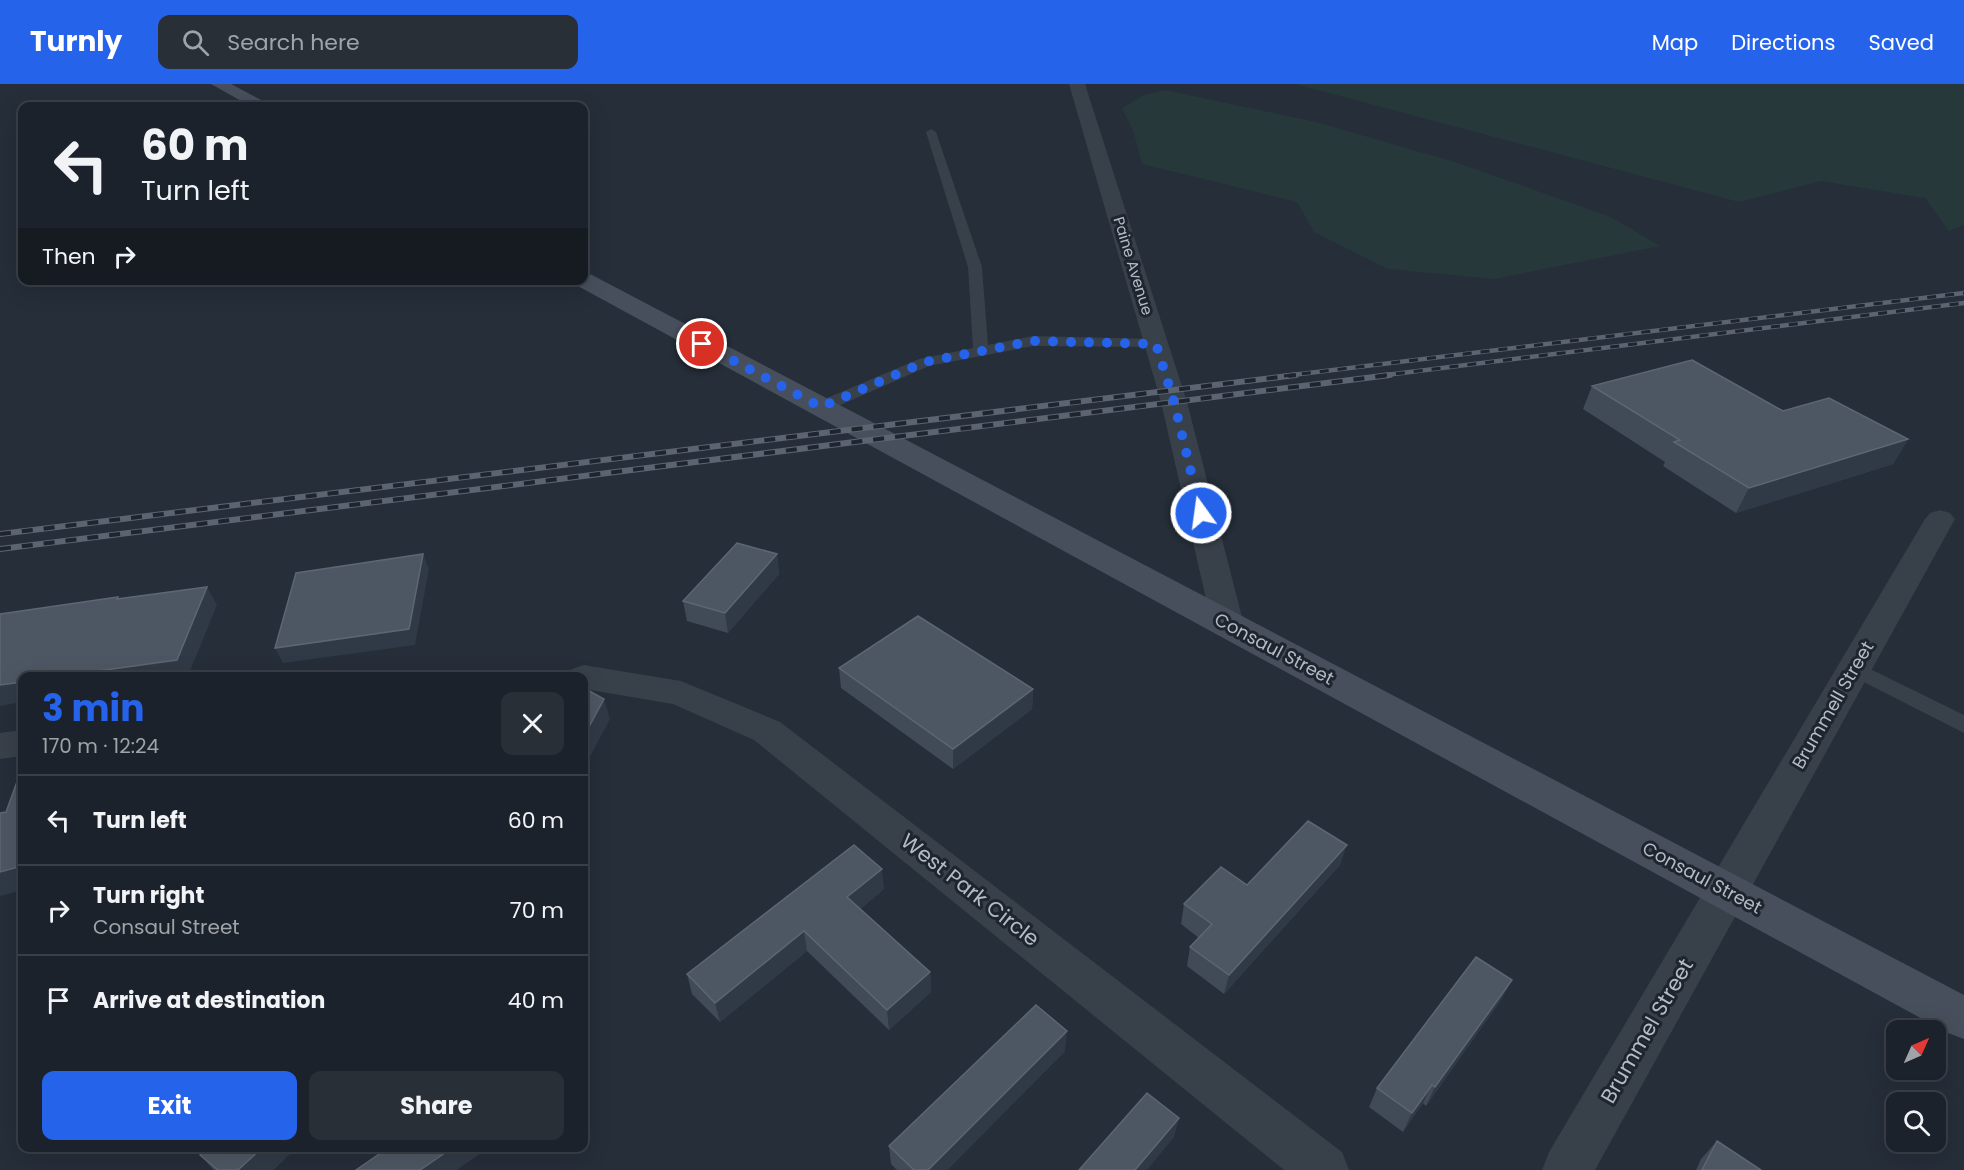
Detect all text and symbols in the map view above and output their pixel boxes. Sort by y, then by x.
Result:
search box [158,15,578,69]
text: Turnly [30,22,122,61]
icon: search [179,26,212,59]
text: Search here [227,27,360,58]
text: Map [1652,28,1698,57]
text: Directions [1731,28,1835,57]
text: Saved [1868,28,1934,57]
text: 60 m [141,116,249,175]
icon: left [42,126,120,204]
text: Turn left [141,172,250,209]
street label: Paine Avenue [1109,214,1158,318]
icon: right [108,240,141,273]
text: Then [42,241,96,272]
pin [676,318,727,369]
icon: arrive [685,327,718,360]
position arrow [1169,481,1233,545]
street label: Consaul Street [1210,607,1338,691]
street label: Brummell Street [1786,636,1879,773]
text: 3 min [42,683,144,734]
button: close [501,692,564,755]
text: 170 m · 12:24 [42,732,159,760]
icon: left [42,804,75,837]
text: Turn left [93,805,187,836]
text: 60 m [508,805,564,836]
street label: West Park Circle [895,826,1046,953]
street label: Consaul Street [1638,836,1766,920]
text: Turn right [93,880,204,911]
icon: right [42,894,75,927]
text: 70 m [510,895,564,926]
text: Consaul Street [93,913,240,941]
street label: Brummel Street [1593,953,1700,1108]
icon: arrive [42,984,75,1017]
text: Arrive at destination [93,985,325,1016]
text: 40 m [508,985,564,1016]
north arrow [1886,1020,1946,1080]
map controls [1886,1020,1946,1152]
button: Exit [42,1071,297,1140]
button: Share [309,1071,564,1140]
button: search [1886,1092,1946,1152]

